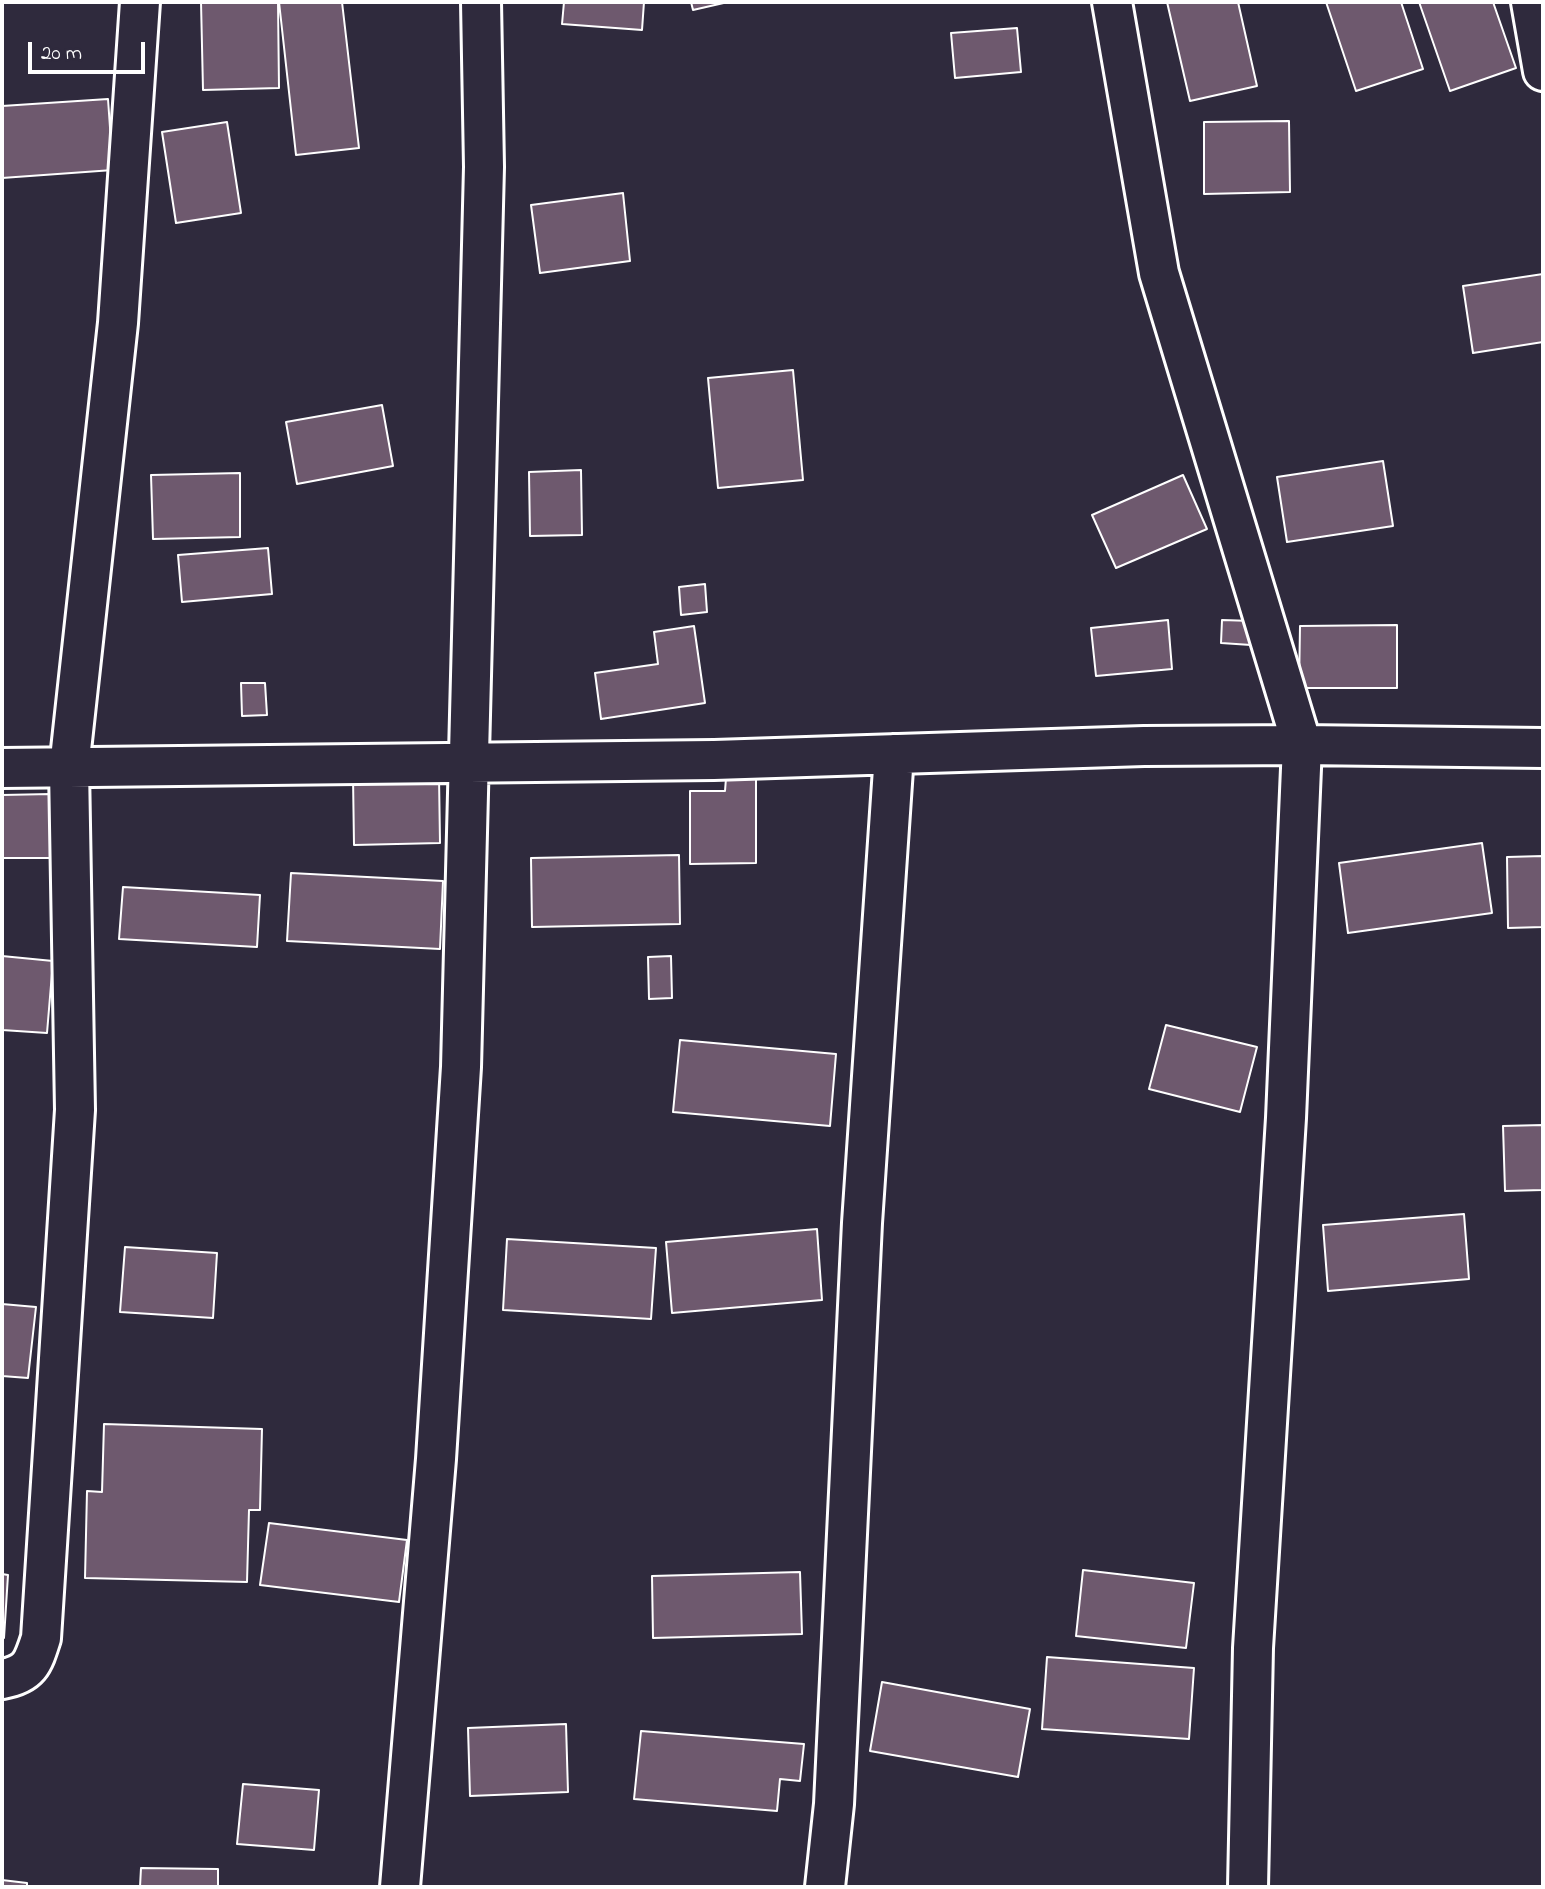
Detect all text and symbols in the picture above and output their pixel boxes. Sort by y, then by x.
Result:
scale bar [32,28,149,72]
text: 20 m [41,39,82,69]

